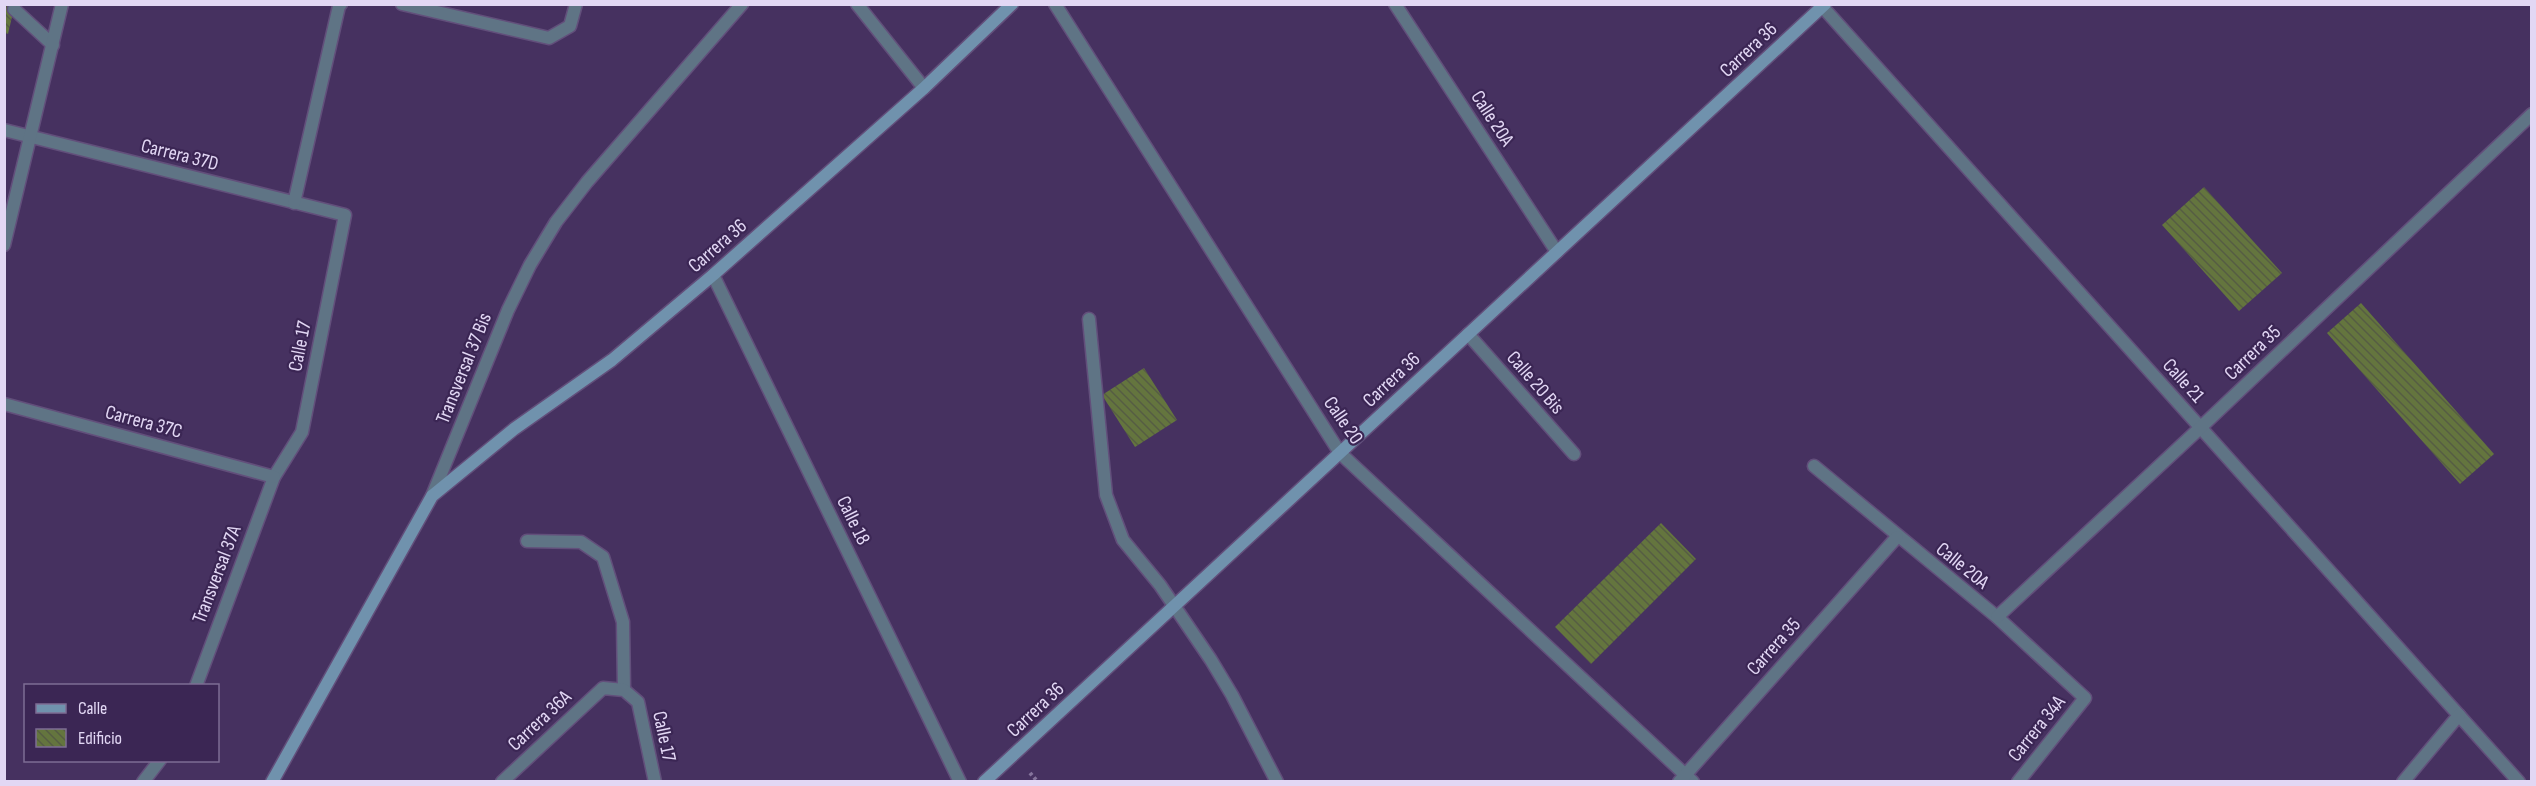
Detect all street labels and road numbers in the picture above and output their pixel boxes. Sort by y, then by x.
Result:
street label: Carrera 36 [1715,17,1782,82]
street label: Calle 20A [1465,86,1519,151]
street label: Carrera 37D [139,134,221,176]
street label: Carrera 36 [683,214,752,278]
street label: Transversal 37 Bis [431,309,497,427]
street label: Calle 17 [283,319,317,373]
street label: Carrera 35 [2220,320,2286,385]
street label: Calle 20 Bis [1501,346,1569,419]
street label: Carrera 36 [1358,347,1425,412]
street label: Calle 21 [2157,354,2209,408]
street label: Calle 20 [1318,392,1368,449]
street label: Carrera 37C [103,400,185,444]
street label: Calle 18 [831,492,875,549]
street label: Transversal 37A [187,522,247,627]
street label: Calle 20A [1931,537,1994,595]
street label: Carrera 35 [1742,613,1806,680]
street label: Carrera 36 [1002,677,1069,742]
street label: Carrera 36A [503,685,577,756]
street label: Carrera 34A [2003,690,2071,766]
street label: Calle 17 [647,709,681,763]

